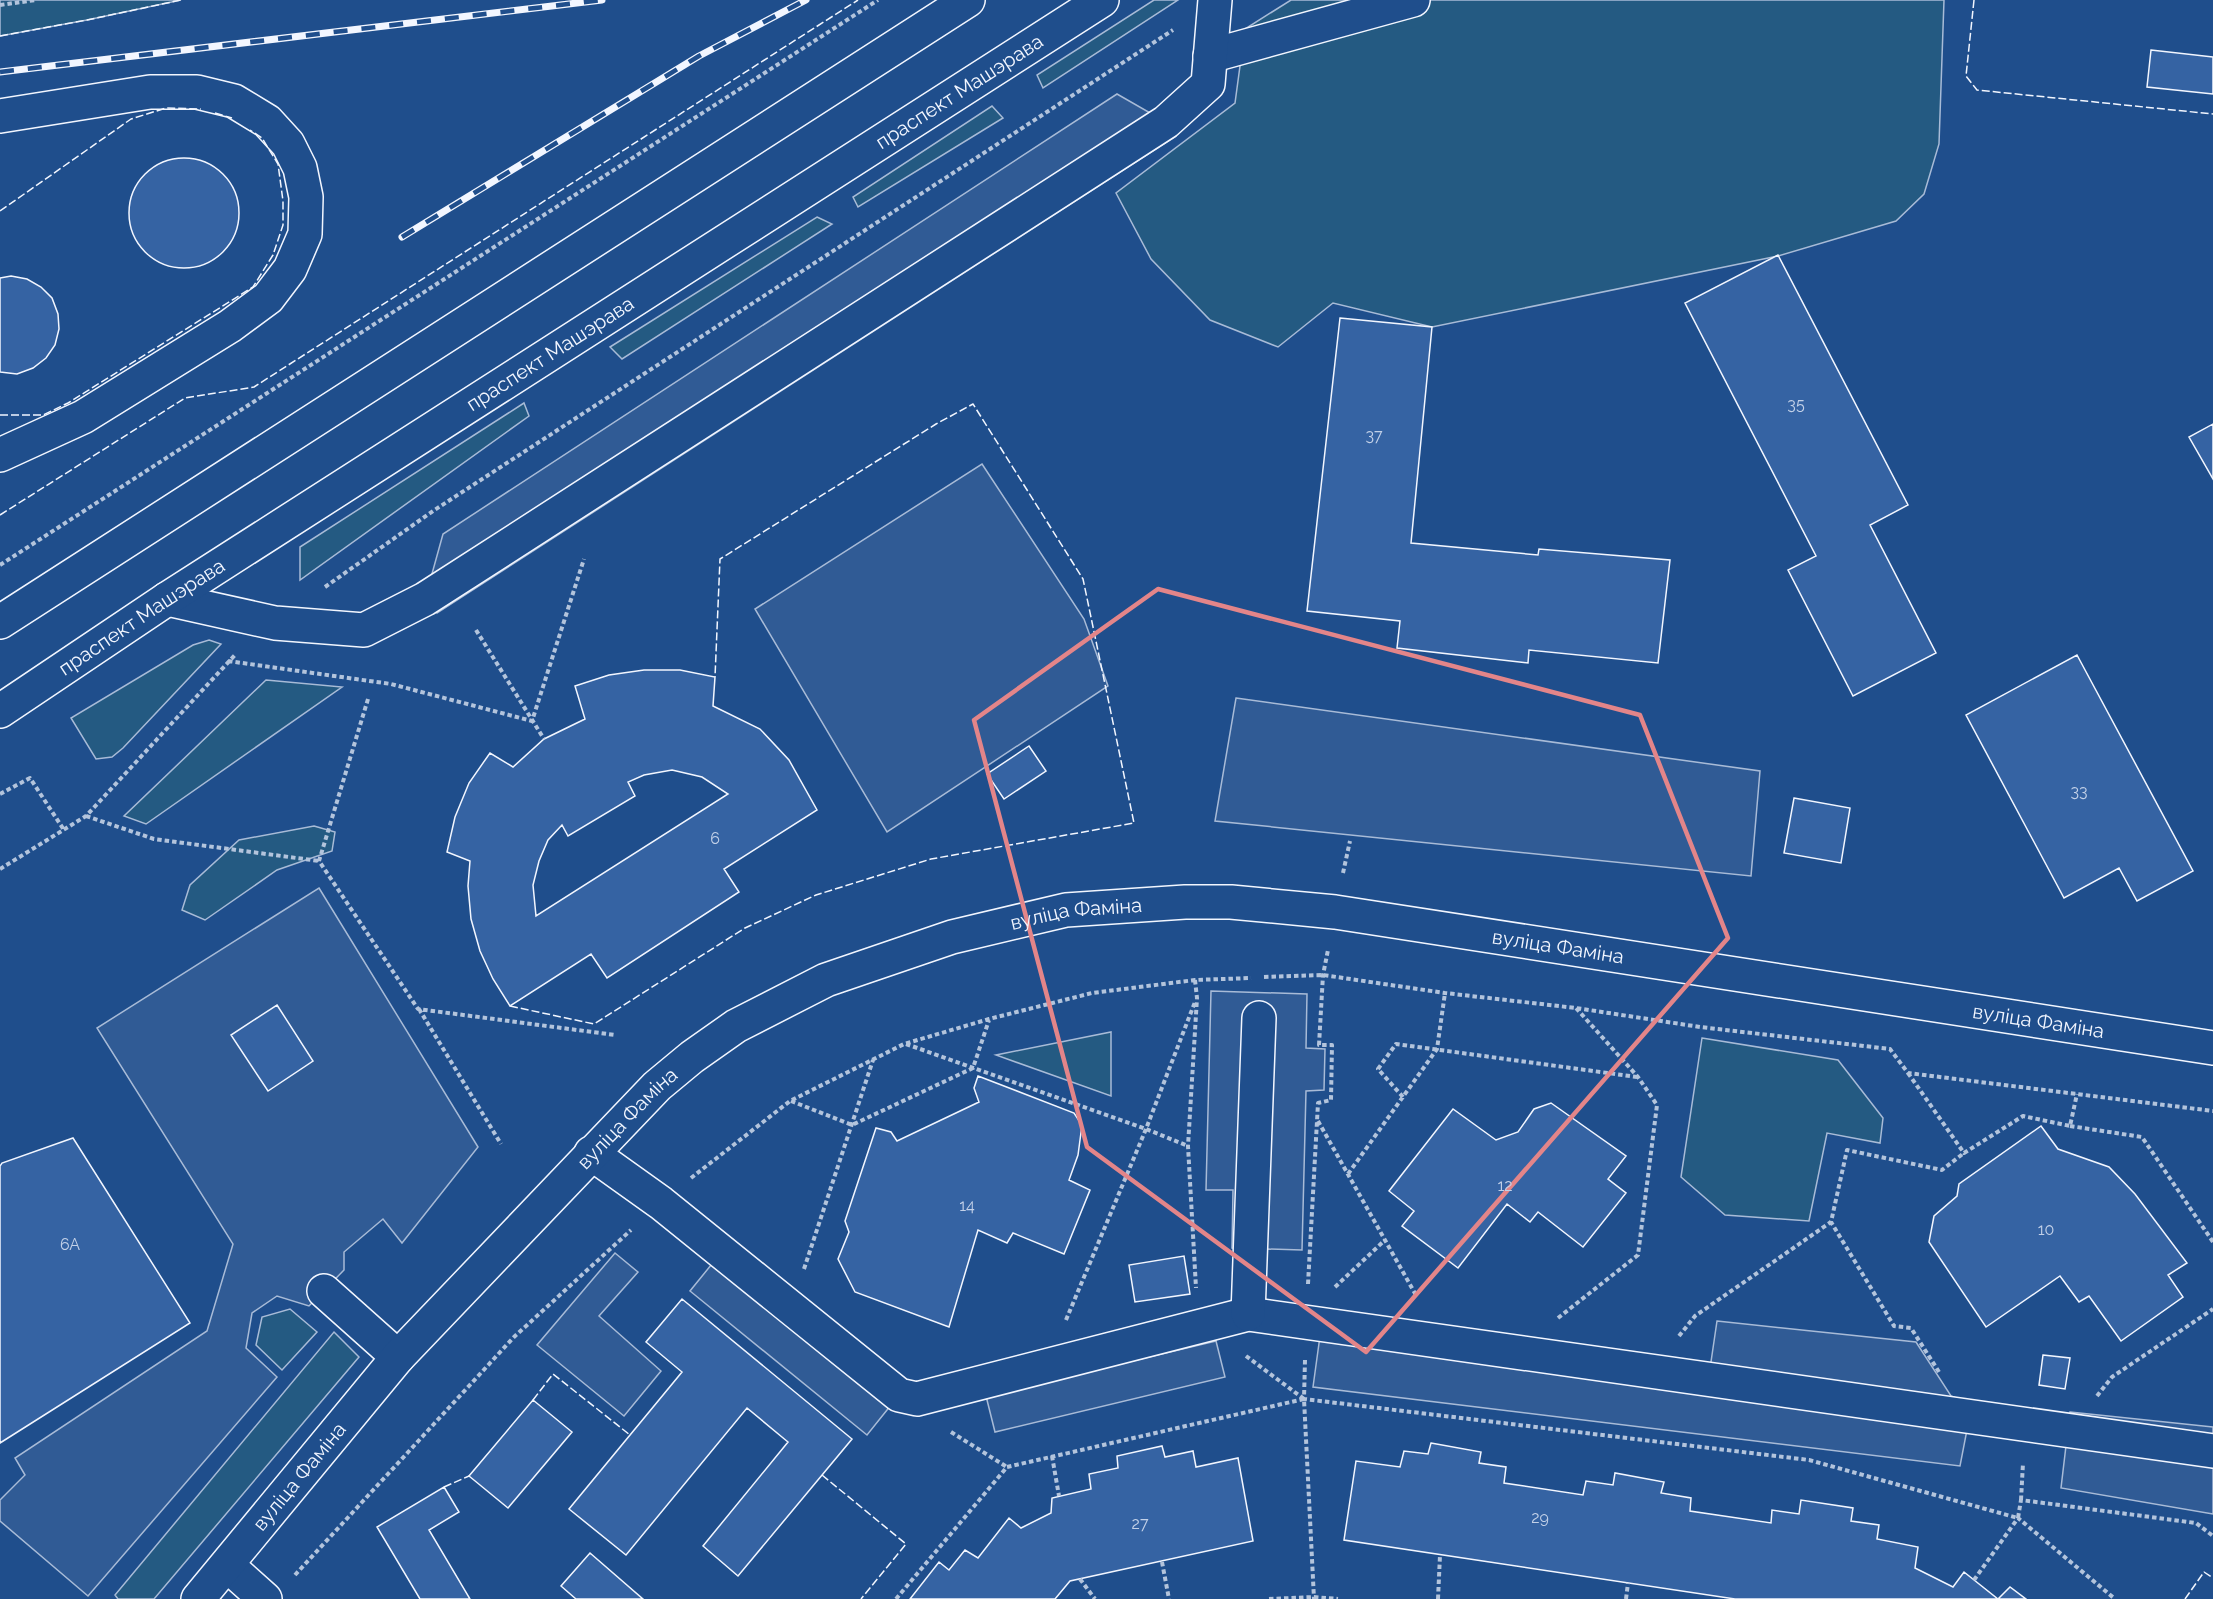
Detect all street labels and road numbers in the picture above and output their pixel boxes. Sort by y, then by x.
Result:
street label: праспект Машэрава [871,29,1047,154]
street label: праспект Машэрава [462,291,638,416]
street label: праспект Машэрава [54,553,229,680]
street label: вуліца Фаміна [1008,893,1143,935]
street label: вуліца Фаміна [1491,925,1626,969]
street label: вуліца Фаміна [1971,999,2106,1043]
street label: вуліца Фаміна [572,1062,682,1174]
street label: вуліца Фаміна [248,1418,351,1535]

